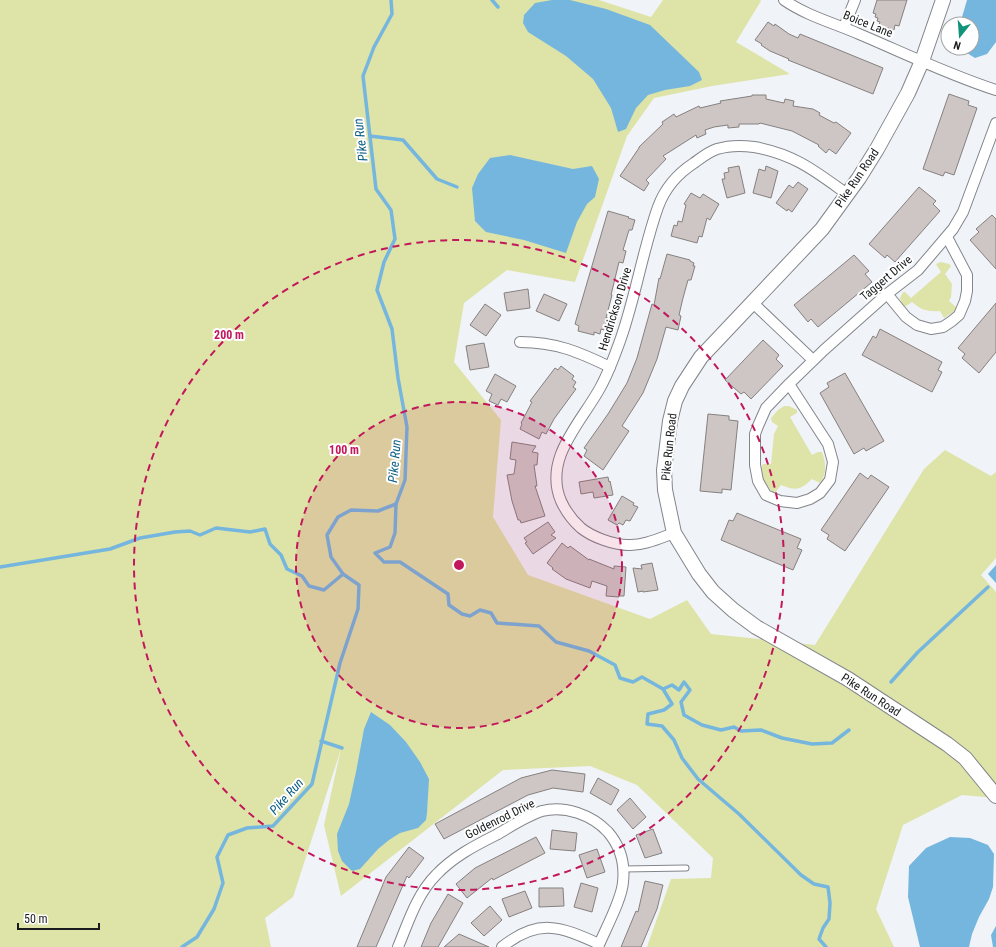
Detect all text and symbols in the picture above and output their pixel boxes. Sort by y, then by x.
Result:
street label: Boice Lane [841,8,895,40]
north arrow [940,16,980,56]
text: N [952,38,962,52]
water label: Pike Run [350,118,371,162]
street label: Pike Run Road [832,146,882,210]
street label: Taggert Drive [857,252,915,304]
street label: Hendrickson Drive [596,265,634,352]
text: 200 m [214,328,244,342]
street label: Pike Run Road [658,412,680,481]
water label: Pike Run [385,439,404,483]
text: 100 m [329,443,359,457]
centre of rings [452,558,466,572]
street label: Pike Run Road [839,671,903,719]
water label: Pike Run [266,775,306,817]
street label: Goldenrod Drive [463,796,537,842]
scale bar [18,905,99,931]
text: 50 m [24,912,48,926]

